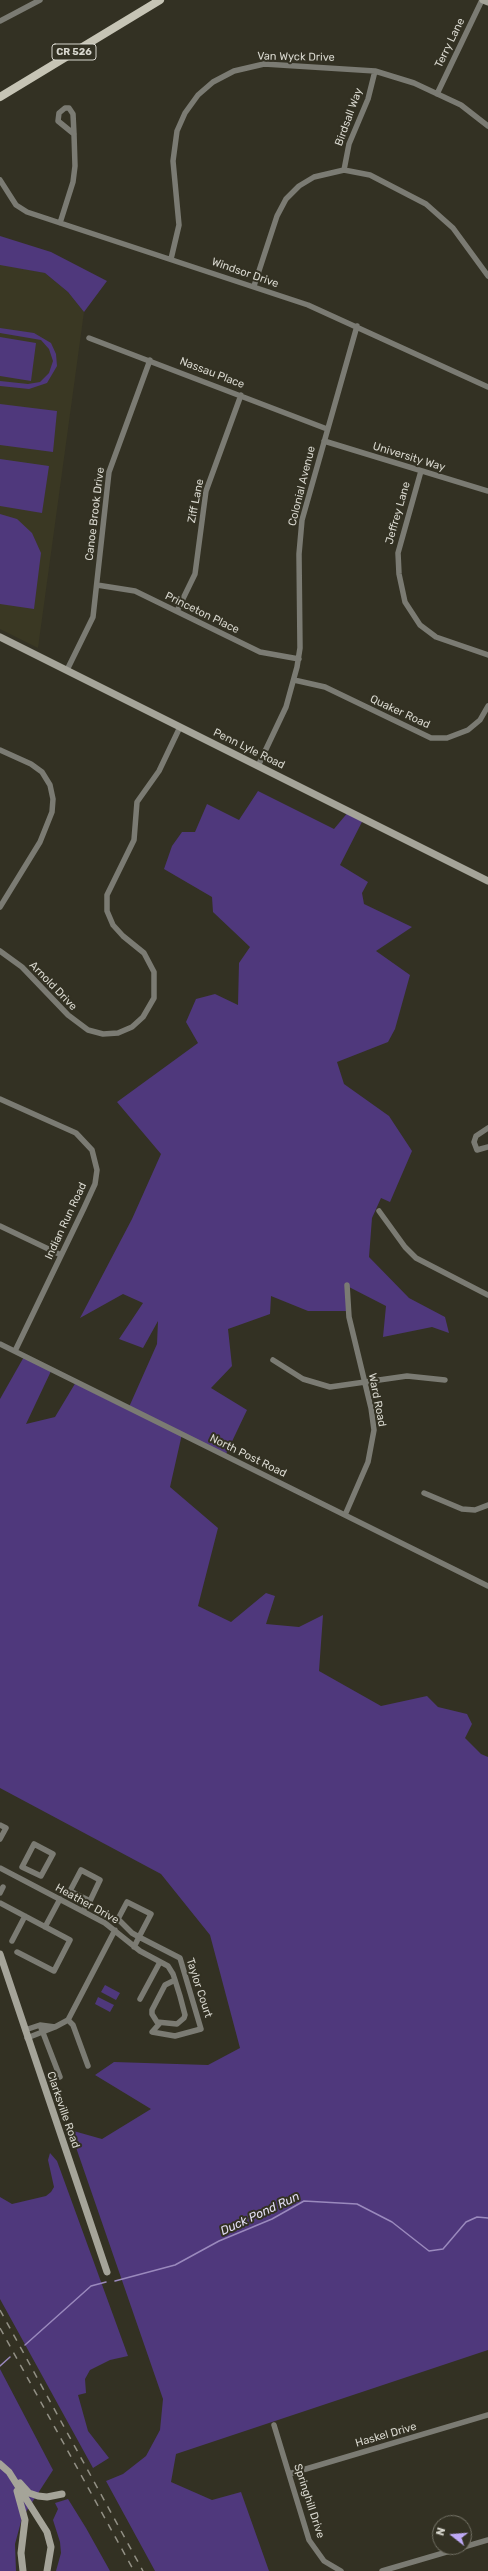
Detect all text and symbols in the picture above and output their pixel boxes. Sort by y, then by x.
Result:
street label: Terry Lane [432,16,468,70]
road number: CR 526 [52,44,96,60]
street label: Van Wyck Drive [257,50,335,64]
street label: Birdsall Way [332,86,366,148]
street label: Windsor Drive [210,255,280,291]
street label: Nassau Place [178,355,246,391]
street label: University Way [371,440,447,474]
street label: Colonial Avenue [286,445,318,527]
street label: Canoe Brook Drive [83,466,107,562]
street label: Ziff Lane [185,478,207,524]
street label: Jeffrey Lane [383,480,413,546]
street label: Princeton Place [163,589,241,637]
street label: Quaker Road [368,692,432,732]
street label: Penn Lyle Road [211,726,287,772]
street label: Arnold Drive [26,959,80,1013]
street label: Indian Run Road [42,1180,90,1262]
street label: Ward Road [365,1372,389,1428]
street label: North Post Road [207,1432,289,1480]
street label: Heather Drive [53,1881,121,1927]
street label: Taylor Court [183,1956,215,2020]
street label: Clarksville Road [44,2070,82,2150]
water label: Duck Pond Run [218,2189,302,2239]
street label: Haskel Drive [354,2420,418,2450]
street label: Springhill Drive [291,2462,327,2540]
north arrow [432,2515,472,2555]
text: N [434,2526,448,2537]

